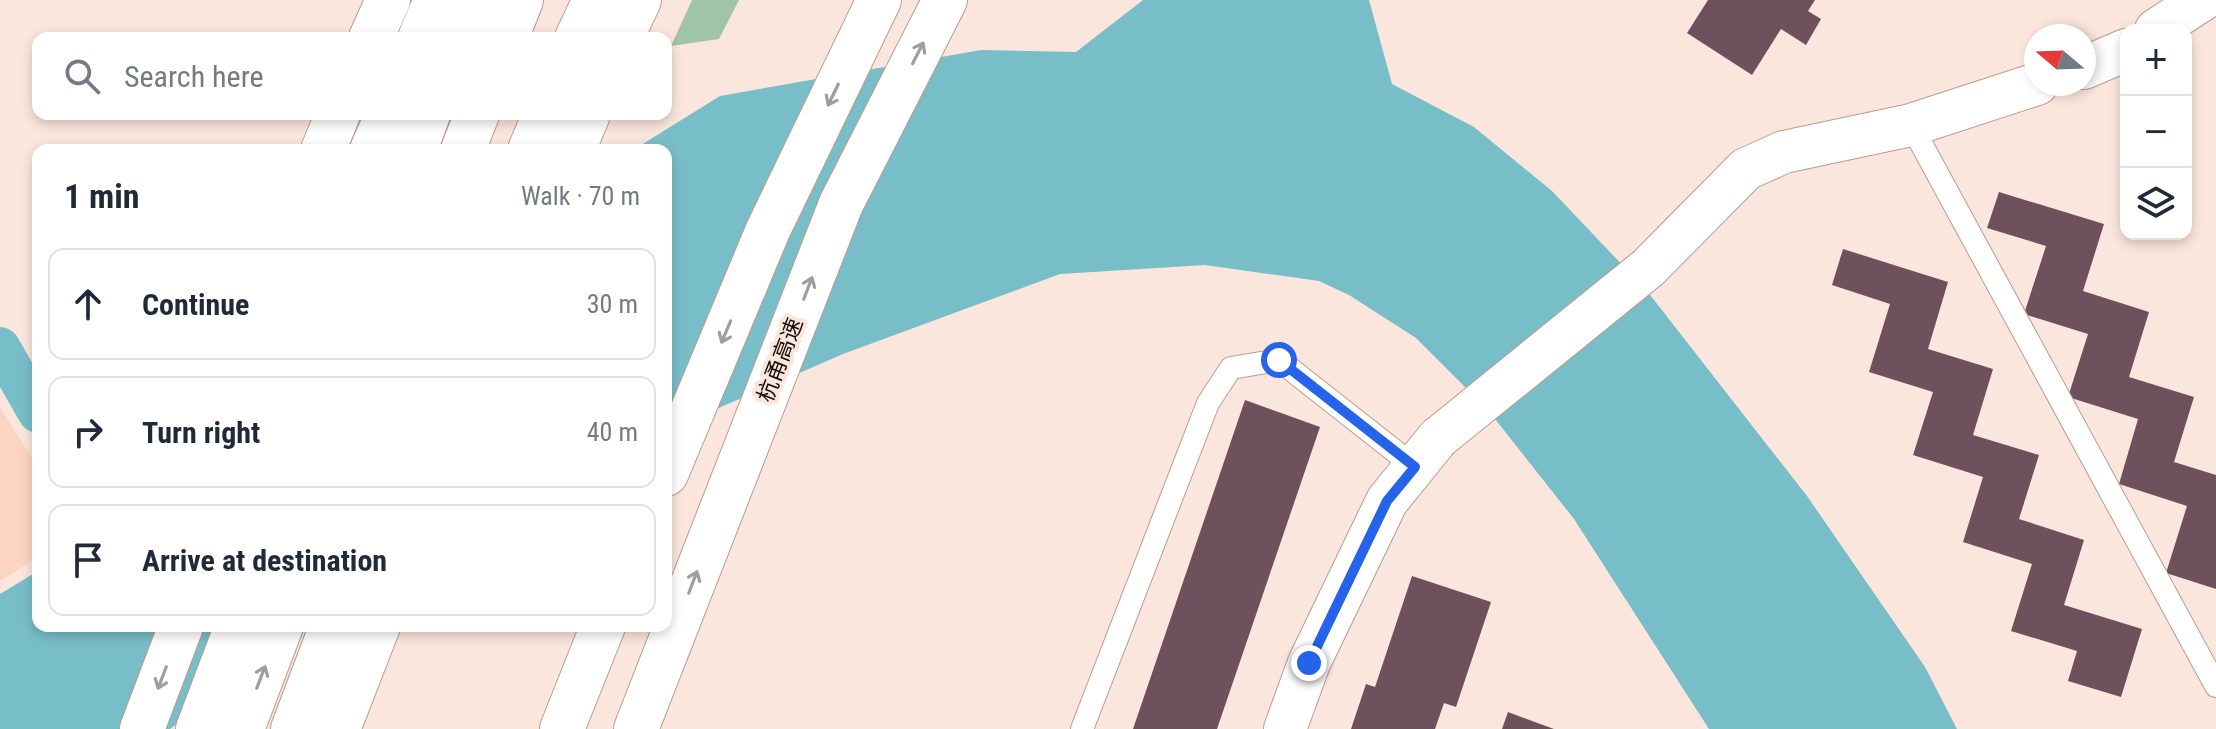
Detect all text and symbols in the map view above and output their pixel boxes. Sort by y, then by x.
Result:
north arrow [2024,24,2096,96]
map controls [2120,24,2192,240]
button: + [2120,24,2192,96]
search box [32,32,672,120]
one-way arrow [911,41,926,65]
icon: search [60,54,104,98]
text: Search here [124,59,264,94]
one-way arrow [825,83,840,107]
button: − [2120,96,2192,168]
button: layers [2120,168,2192,240]
text: 1 min [64,176,140,216]
text: Walk · 70 m [521,181,640,211]
one-way arrow [802,276,816,301]
icon: ahead [66,282,110,326]
text: Continue [142,287,249,322]
text: 30 m [587,289,638,319]
street label: 杭甬高速 [753,314,807,406]
one-way arrow [717,319,732,344]
route start [1261,342,1297,378]
icon: right [66,410,110,454]
text: Turn right [142,415,260,450]
text: 40 m [587,417,638,447]
icon: arrive [66,538,110,582]
text: Arrive at destination [142,543,387,578]
one-way arrow [687,570,701,595]
route end [1291,645,1327,681]
one-way arrow [154,665,168,689]
one-way arrow [255,666,269,690]

